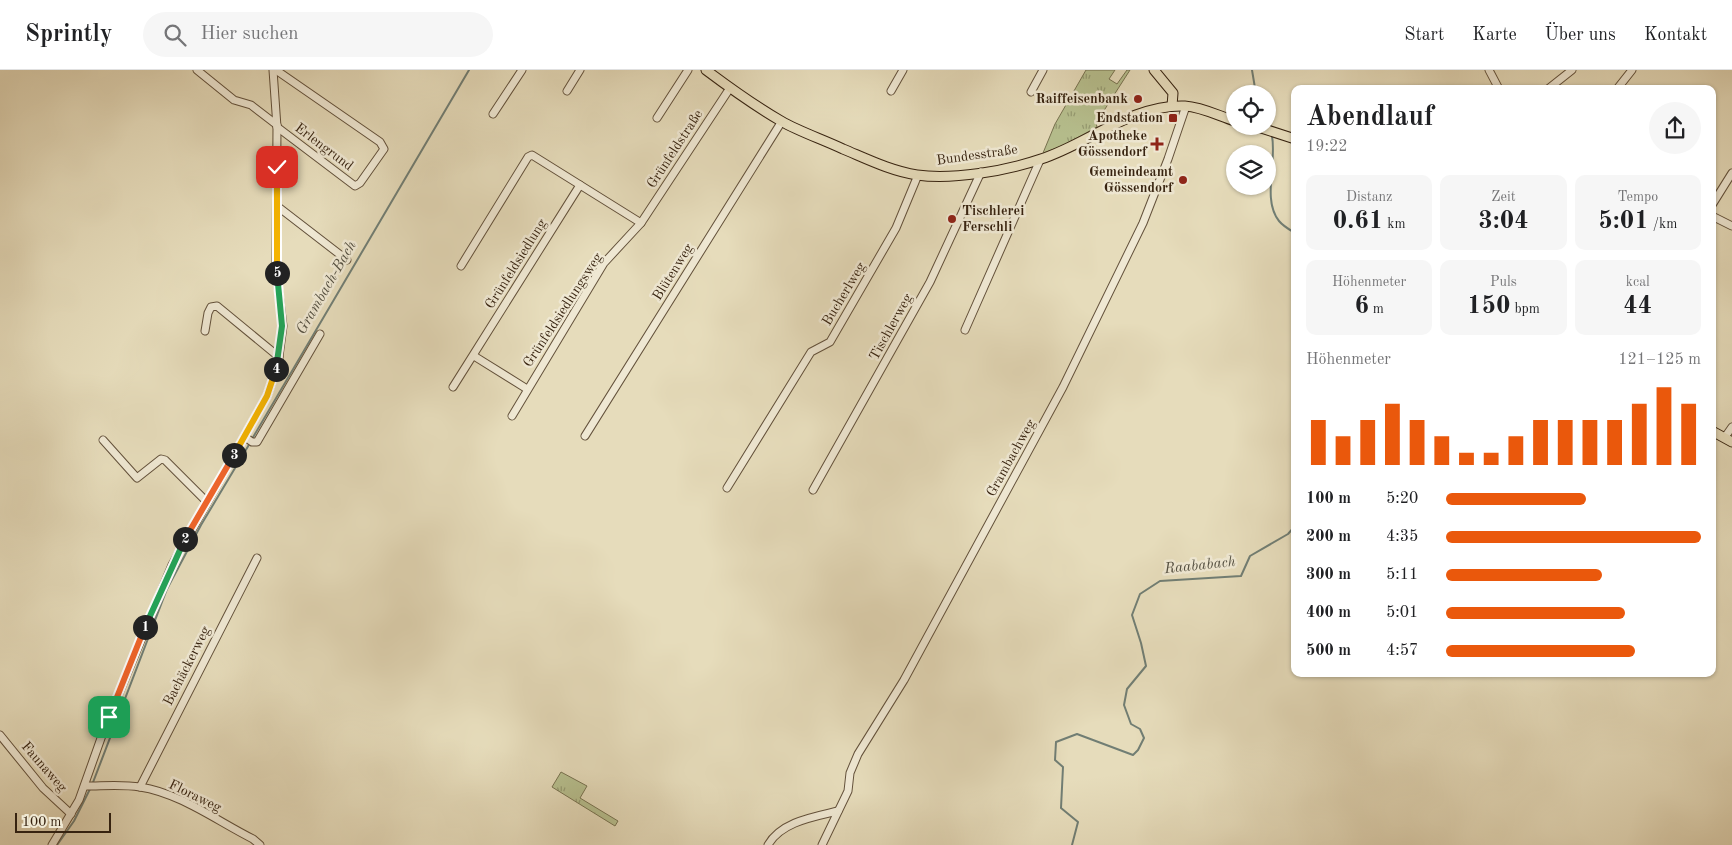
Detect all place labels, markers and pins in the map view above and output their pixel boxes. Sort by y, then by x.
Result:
place label: Raiffeisenbank [1035,92,1128,106]
marker: Raiffeisenbank [1132,93,1144,105]
place label: Endstation [1096,111,1163,125]
marker: Endstation [1167,112,1179,124]
place label: Apotheke Gössendorf [1078,129,1148,159]
marker: Apotheke Gössendorf [1151,138,1163,150]
pin [256,146,298,188]
place label: Gemeindeamt Gössendorf [1089,165,1174,195]
marker: Gemeindeamt Gössendorf [1177,174,1189,186]
place label: Tischlerei Ferschli [962,204,1024,234]
marker: Tischlerei Ferschli [946,213,958,225]
pin: 5 [264,260,290,286]
pin: 4 [264,356,288,382]
pin: 3 [222,442,246,468]
pin: 2 [172,526,198,552]
pin: 1 [132,614,158,640]
pin [88,696,130,738]

